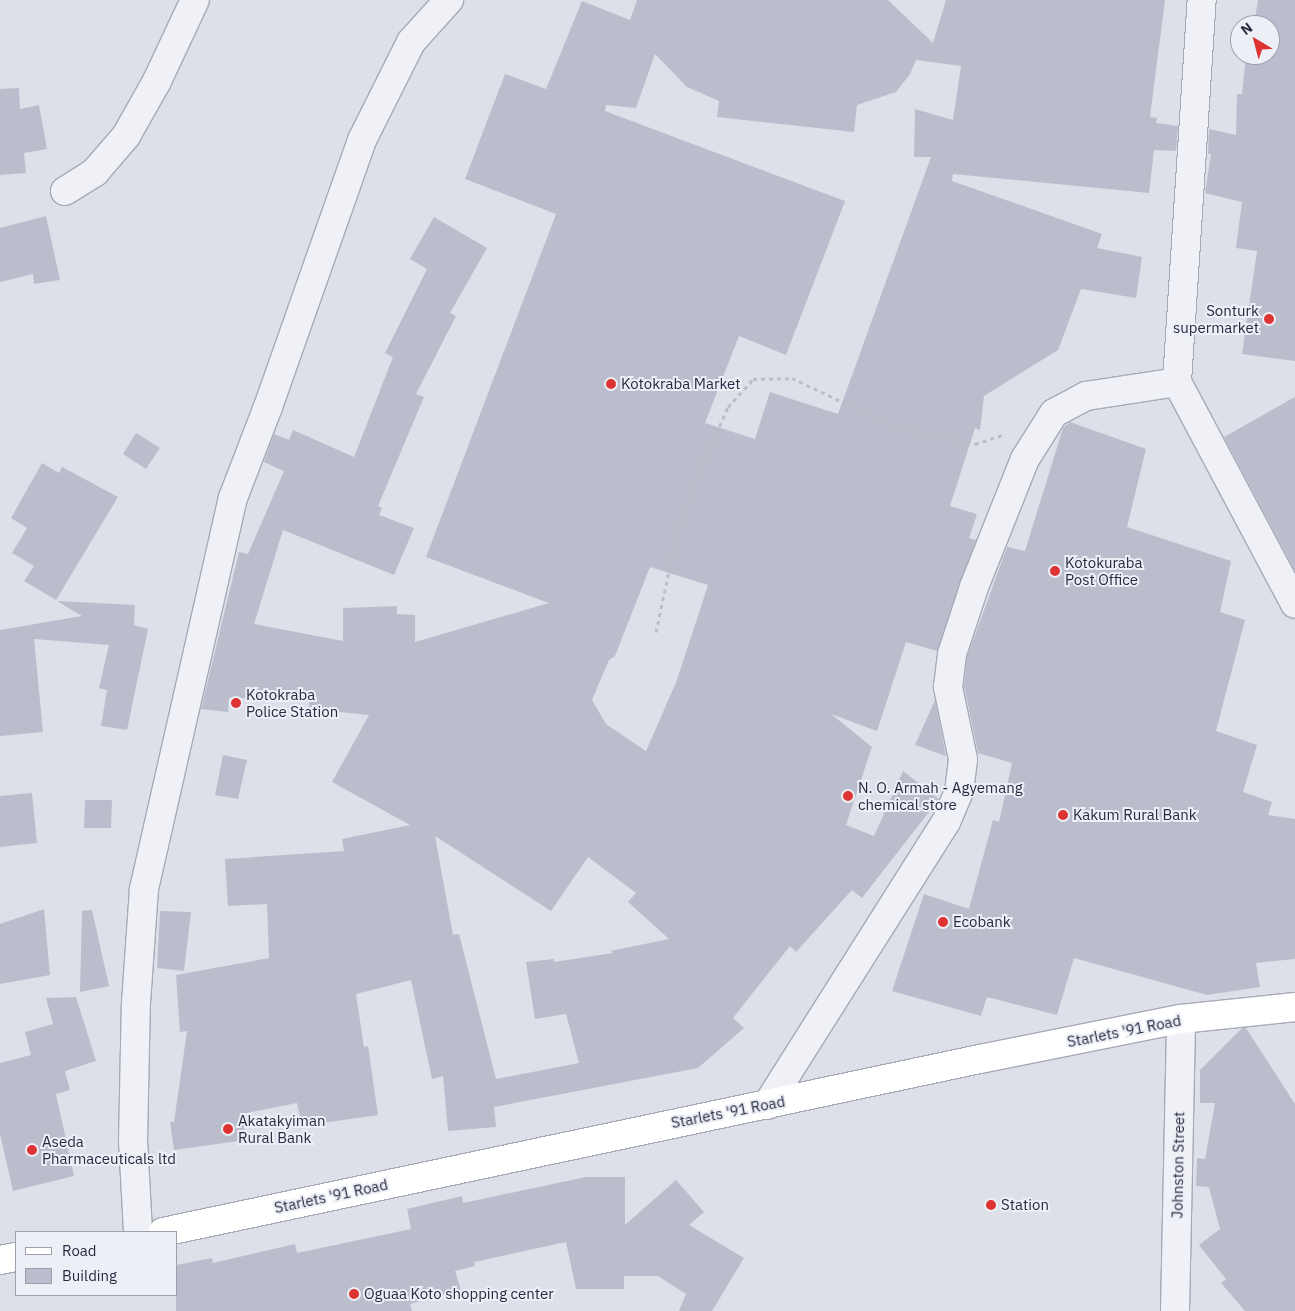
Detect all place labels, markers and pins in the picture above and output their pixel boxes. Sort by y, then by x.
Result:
place label: Sonturk supermarket [1173,301,1259,336]
marker: Sonturk supermarket [1263,313,1275,325]
place label: Kotokraba Market [621,375,741,393]
marker: Kotokraba Market [605,378,617,390]
place label: Kotokuraba Post Office [1065,553,1143,588]
marker: Kotokuraba Post Office [1049,565,1061,577]
place label: Kotokraba Police Station [246,685,338,720]
marker: Kotokraba Police Station [230,697,242,709]
place label: N. O. Armah - Agyemang chemical store [858,778,1023,813]
marker: N. O. Armah - Agyemang chemical store [842,790,854,802]
place label: Kakum Rural Bank [1073,806,1197,824]
marker: Kakum Rural Bank [1057,809,1069,821]
place label: Ecobank [953,913,1011,931]
marker: Ecobank [937,916,949,928]
place label: Akatakyiman Rural Bank [238,1111,325,1146]
marker: Akatakyiman Rural Bank [222,1123,234,1135]
place label: Aseda Pharmaceuticals ltd [42,1132,176,1167]
marker: Aseda Pharmaceuticals ltd [26,1144,38,1156]
place label: Station [1001,1196,1049,1214]
marker: Station [985,1199,997,1211]
place label: Oguaa Koto shopping center [364,1285,554,1303]
marker: Oguaa Koto shopping center [348,1288,360,1300]

